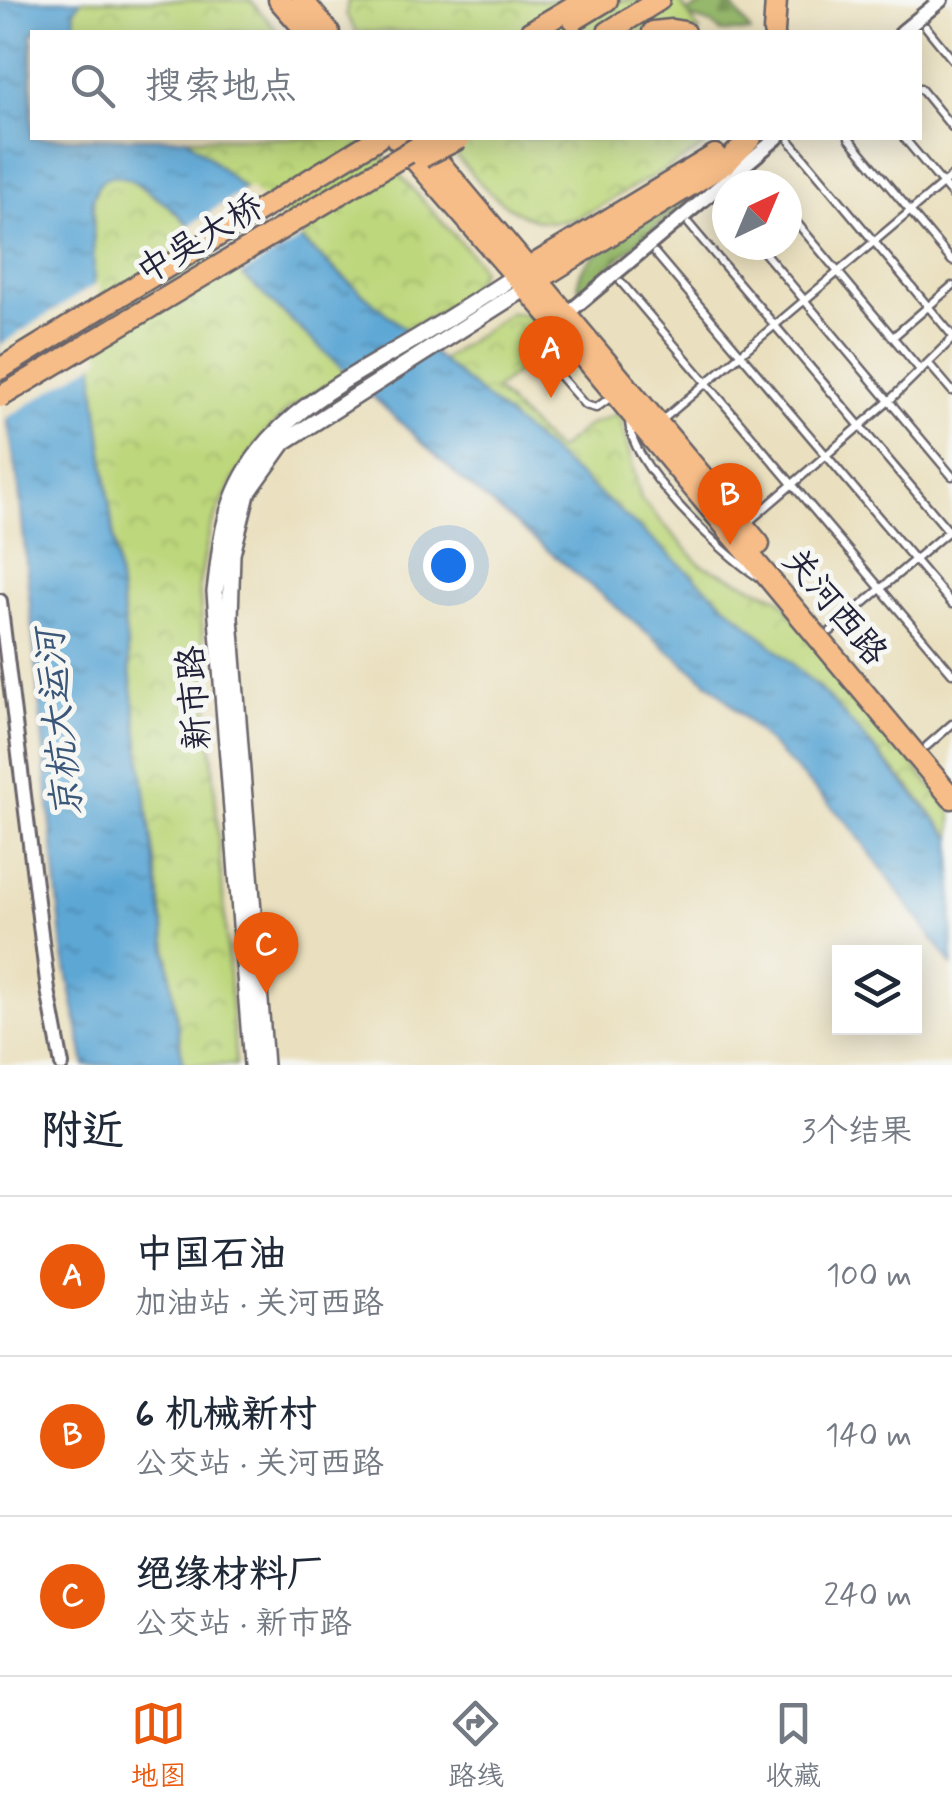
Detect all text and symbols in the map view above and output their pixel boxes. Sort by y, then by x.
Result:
search box [30,30,922,140]
icon: search [65,58,120,113]
text: 搜索地点 [145,63,297,112]
north arrow [712,170,802,260]
street label: 中吴大桥 [128,184,272,295]
pin: A [518,316,584,398]
pin: B [698,462,762,545]
street label: 关河西路 [772,539,897,676]
your location [423,540,474,591]
water label: 京杭大运河 [26,621,95,821]
street label: 新市路 [168,644,222,752]
pin: C [234,912,298,994]
map controls [832,945,922,1035]
button: layers [832,945,922,1035]
text: 附近 [40,1105,124,1160]
text: 3个结果 [802,1111,912,1153]
text: 中国石油 [135,1231,287,1280]
text: A [62,1255,83,1297]
text: 100 m [826,1255,912,1297]
text: 加油站 · 关河西路 [135,1283,384,1325]
text: 6 机械新村 [135,1391,317,1440]
text: B [62,1415,83,1457]
text: 140 m [825,1415,912,1457]
text: 公交站 · 关河西路 [135,1443,384,1485]
text: 绝缘材料厂 [135,1551,325,1600]
text: C [61,1575,84,1617]
text: 240 m [824,1575,912,1617]
text: 公交站 · 新市路 [135,1603,352,1645]
tab: 地图 [131,1696,187,1796]
tab: 路线 [448,1696,504,1796]
tab: 收藏 [765,1696,821,1796]

